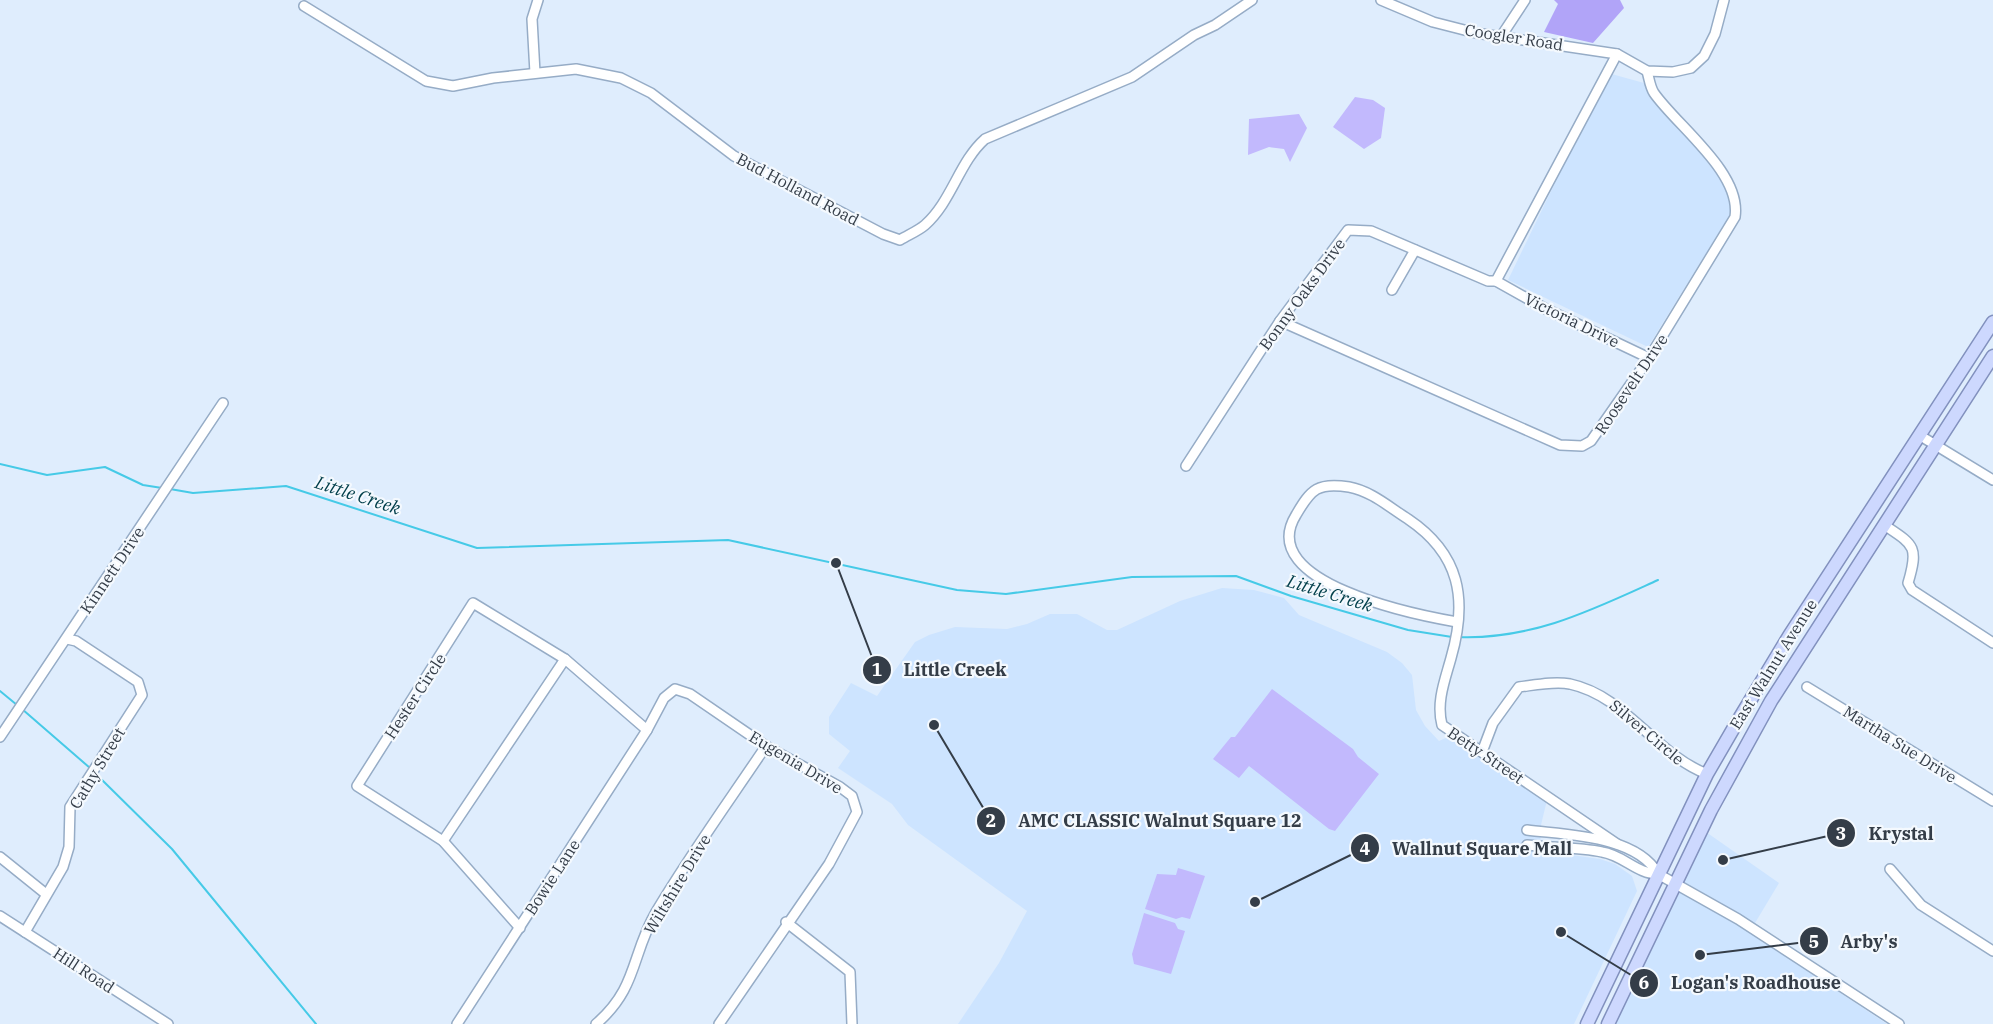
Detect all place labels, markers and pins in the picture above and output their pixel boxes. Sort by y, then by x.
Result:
callout: Little Creek [862,652,1019,688]
callout: AMC CLASSIC Walnut Square 12 [976,803,1314,839]
callout: Krystal [1826,815,1945,851]
callout: Wallnut Square Mall [1350,830,1584,866]
callout: Arby's [1799,923,1910,959]
callout: Logan's Roadhouse [1629,965,1853,1001]

